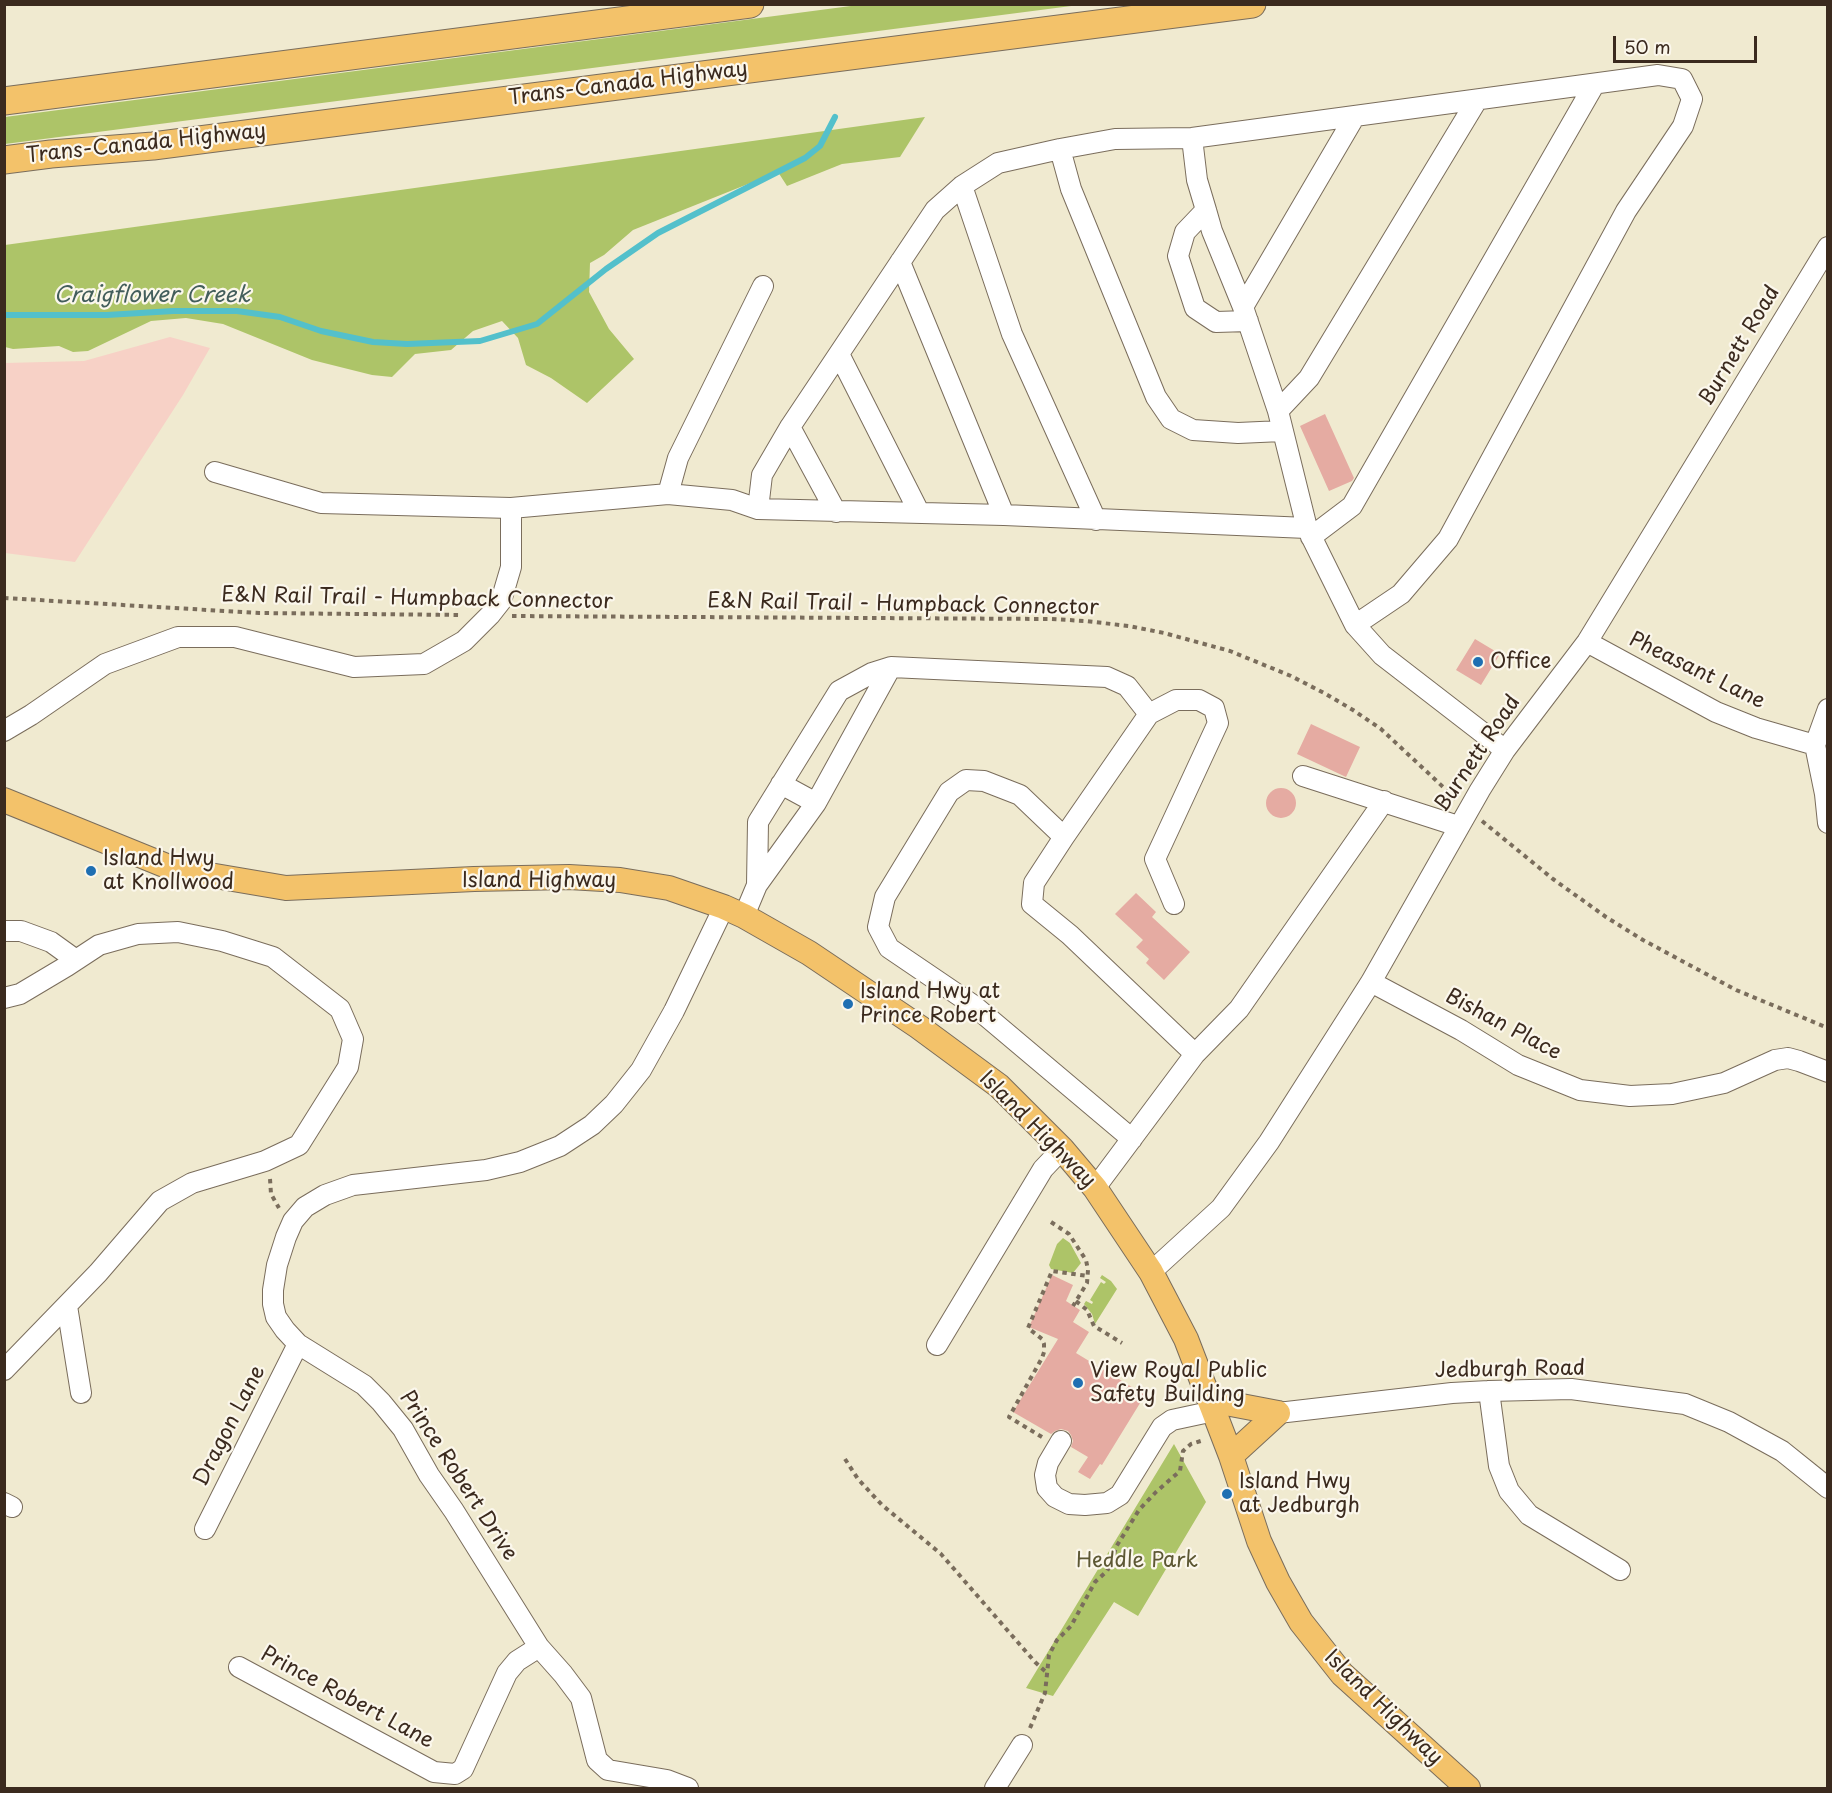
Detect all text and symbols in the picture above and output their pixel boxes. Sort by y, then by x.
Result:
scale bar [1616,24,1760,62]
text: 50 m [1624,33,1671,60]
street label: Trans-Canada Highway [507,57,749,111]
street label: Trans-Canada Highway [25,119,267,169]
street label: Burnett Road [1694,282,1786,410]
water label: Craigflower Creek [54,283,250,309]
street label: E&N Rail Trail - Humpback Connector [221,583,613,615]
street label: E&N Rail Trail - Humpback Connector [707,589,1099,621]
street label: Pheasant Lane [1625,627,1769,715]
place label: Office [1490,649,1551,675]
marker: Office [1471,655,1485,669]
street label: Burnett Road [1430,691,1526,817]
place label: Island Hwy at Knollwood [103,846,234,896]
marker: Island Hwy at Knollwood [84,864,98,878]
street label: Island Highway [462,868,616,894]
place label: Island Hwy at Prince Robert [860,979,1000,1029]
street label: Bishan Place [1441,984,1565,1066]
marker: Island Hwy at Prince Robert [841,997,855,1011]
street label: Island Highway [974,1067,1100,1193]
street label: Jedburgh Road [1435,1356,1585,1384]
place label: View Royal Public Safety Building [1090,1358,1267,1408]
street label: Dragon Lane [189,1361,271,1491]
marker: View Royal Public Safety Building [1071,1376,1085,1390]
street label: Prince Robert Drive [394,1387,522,1565]
place label: Island Hwy at Jedburgh [1239,1469,1360,1519]
marker: Island Hwy at Jedburgh [1220,1487,1234,1501]
park label: Heddle Park [1076,1548,1198,1574]
street label: Prince Robert Lane [256,1642,438,1754]
street label: Island Highway [1319,1645,1447,1771]

